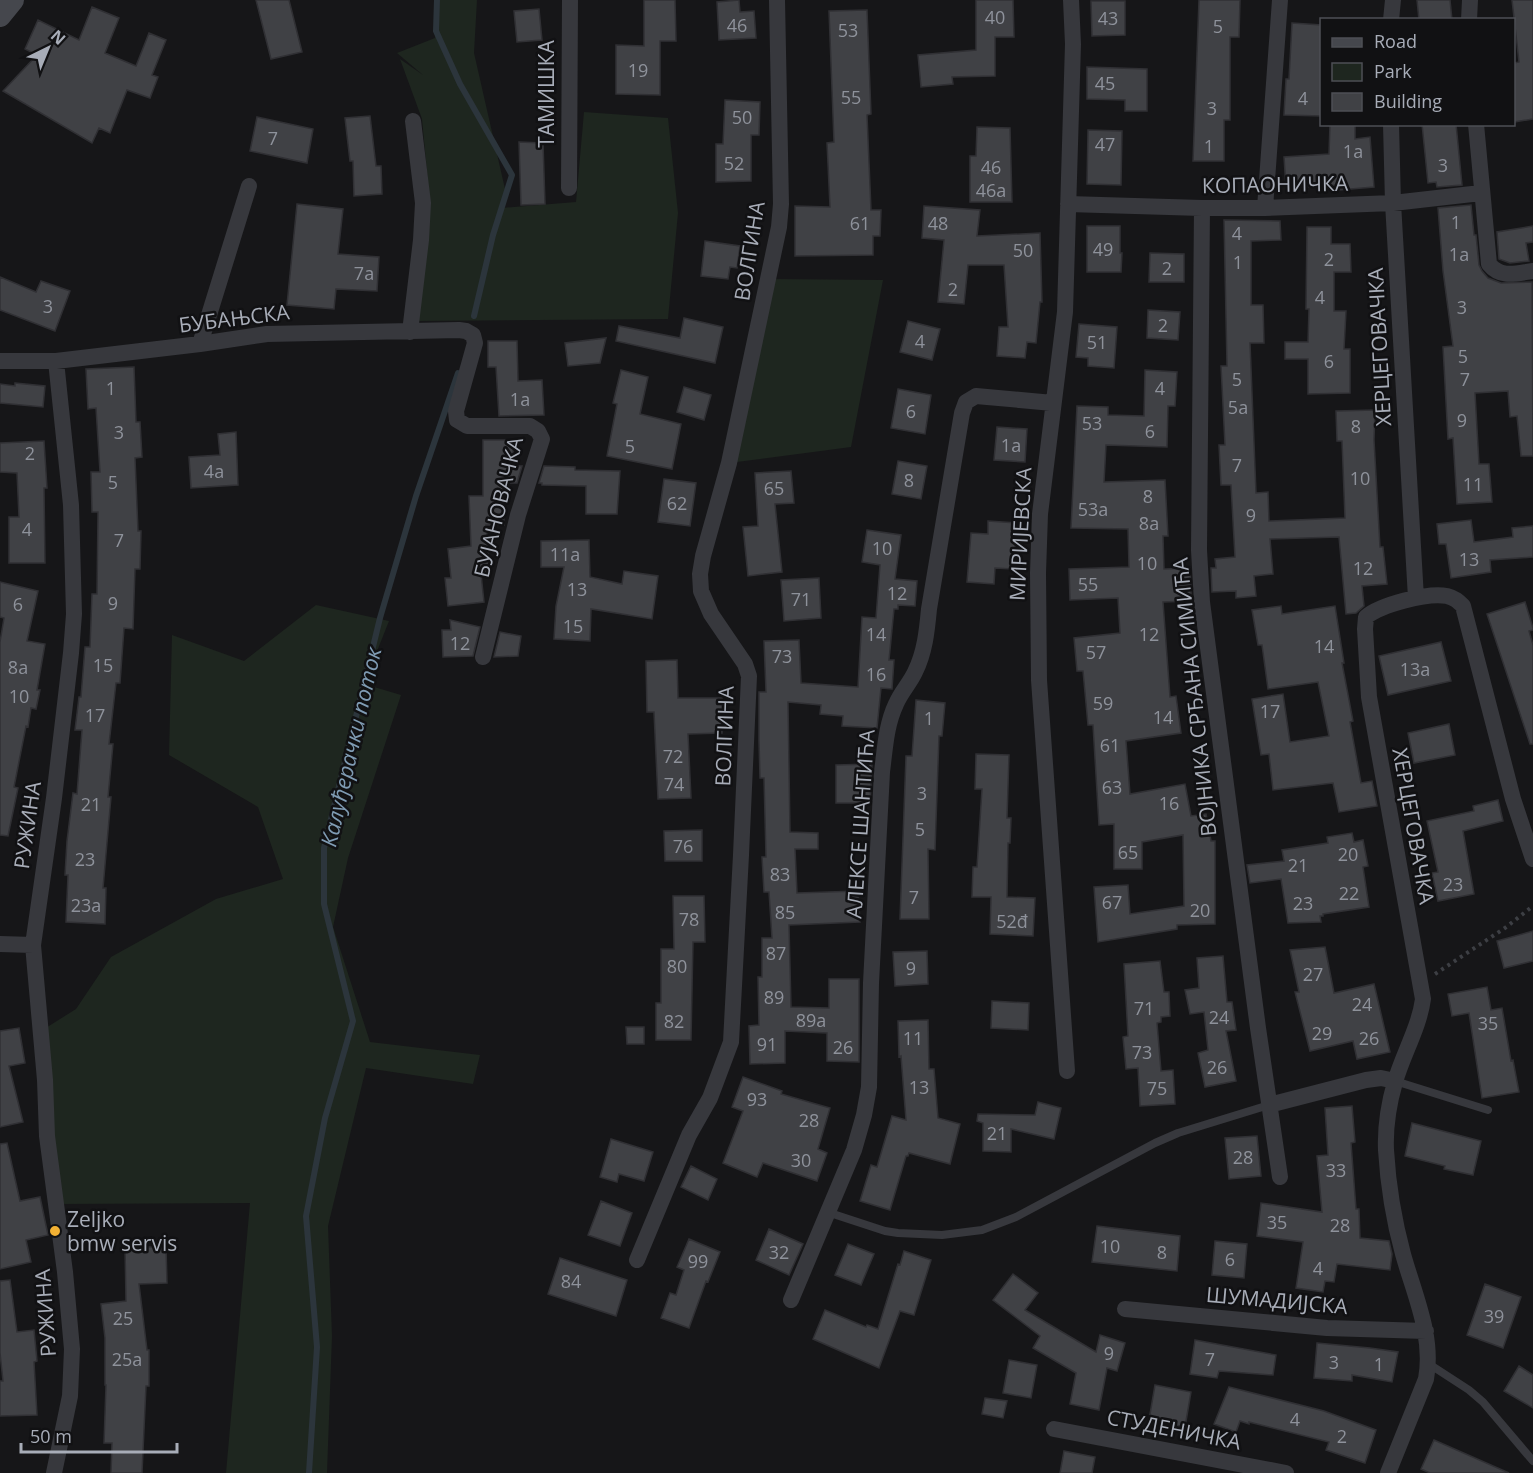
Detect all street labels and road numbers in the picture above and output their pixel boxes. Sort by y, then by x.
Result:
street label: ТАМИШКА [532,40,560,148]
street label: КОПАОНИЧКА [1202,169,1349,199]
street label: ВОЛГИНА [727,199,771,303]
street label: ХЕРЦЕГОВАЧКА [1361,266,1397,427]
street label: БУБАЊСКА [177,297,292,339]
street label: БУЈАНОВАЧКА [467,433,529,580]
street label: МИРИЈЕВСКА [1003,466,1038,601]
street label: ВОЈНИКА СРЂАНА СИМИЋА [1165,556,1223,838]
street label: ВОЛГИНА [708,685,740,787]
street label: АЛЕКСЕ ШАНТИЋА [839,728,881,920]
street label: ХЕРЦЕГОВАЧКА [1386,746,1442,907]
street label: РУЖИНА [7,779,47,871]
street label: РУЖИНА [28,1267,62,1358]
street label: ШУМАДИЈСКА [1205,1280,1350,1320]
street label: СТУДЕНИЧКА [1105,1402,1244,1456]

